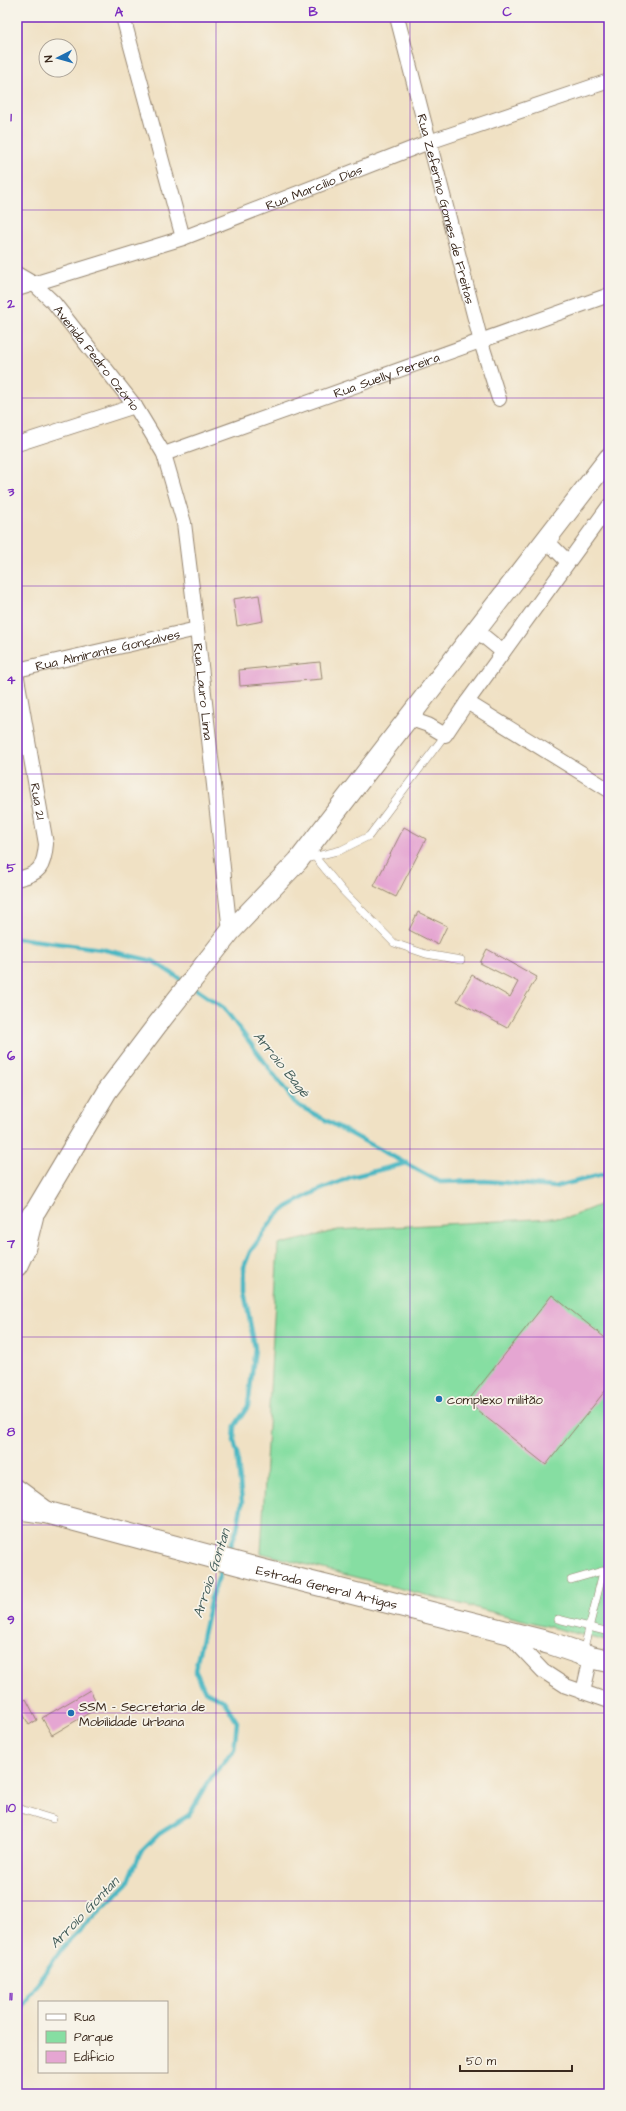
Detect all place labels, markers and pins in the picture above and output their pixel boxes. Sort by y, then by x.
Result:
place label: complexo militão [447,1391,544,1409]
marker: complexo militão [434,1394,444,1404]
place label: SSM - Secretaria de Mobilidade Urbana [79,1698,205,1731]
marker: SSM - Secretaria de Mobilidade Urbana [66,1708,76,1718]

